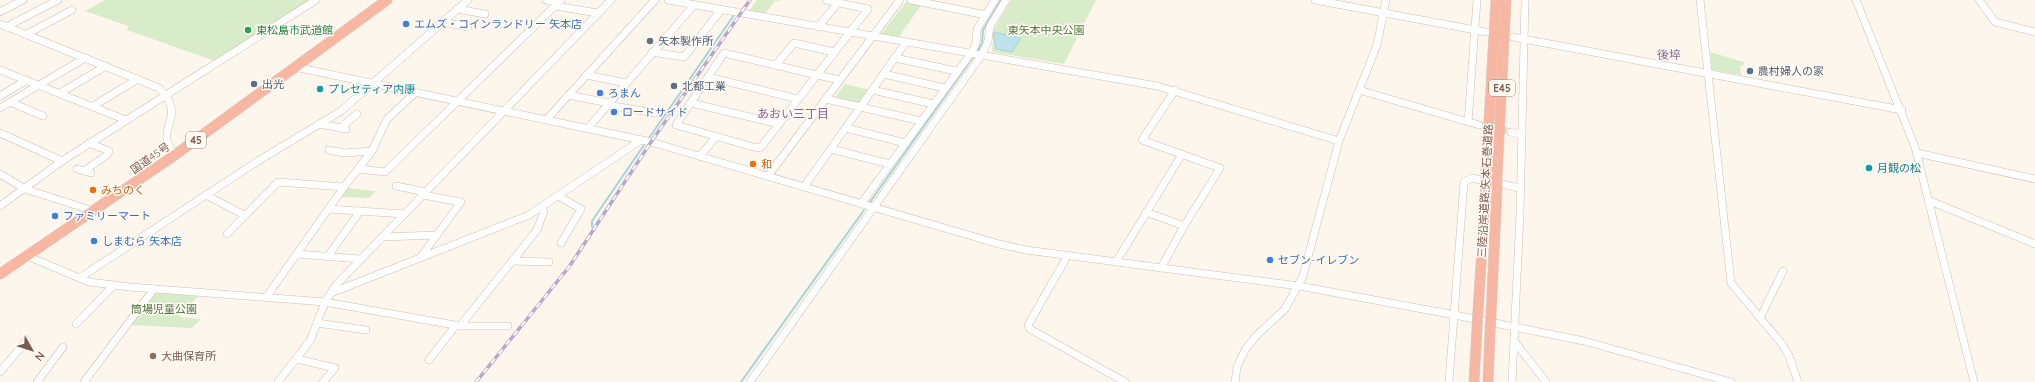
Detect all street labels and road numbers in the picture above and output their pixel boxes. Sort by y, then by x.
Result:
road number: E45 [1489,80,1515,96]
street label: 三陸沿岸道路;矢本石巻道路 [1474,124,1496,258]
road number: 45 [186,132,206,148]
street label: 国道45号 [128,139,172,177]

